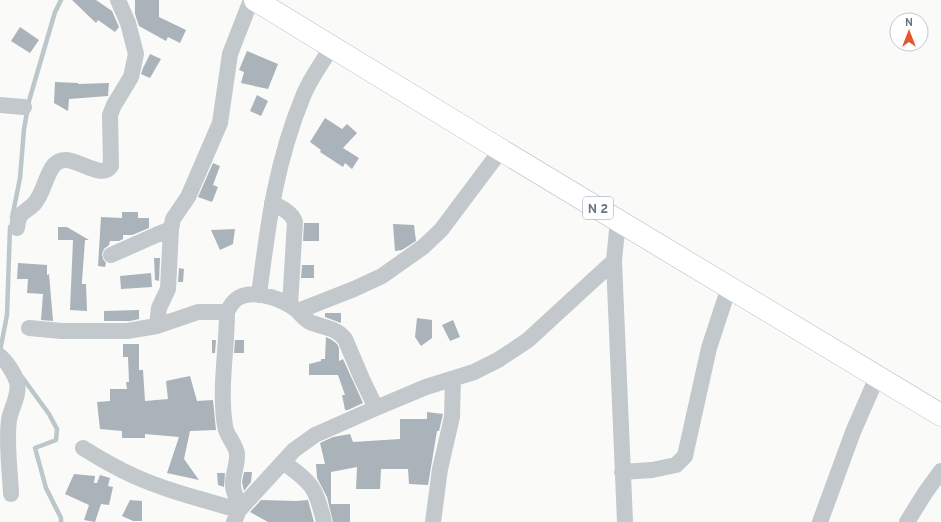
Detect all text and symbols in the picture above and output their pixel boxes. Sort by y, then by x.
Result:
north arrow [889,12,929,52]
text: N [905,16,913,30]
road number: N 2 [583,197,613,219]

